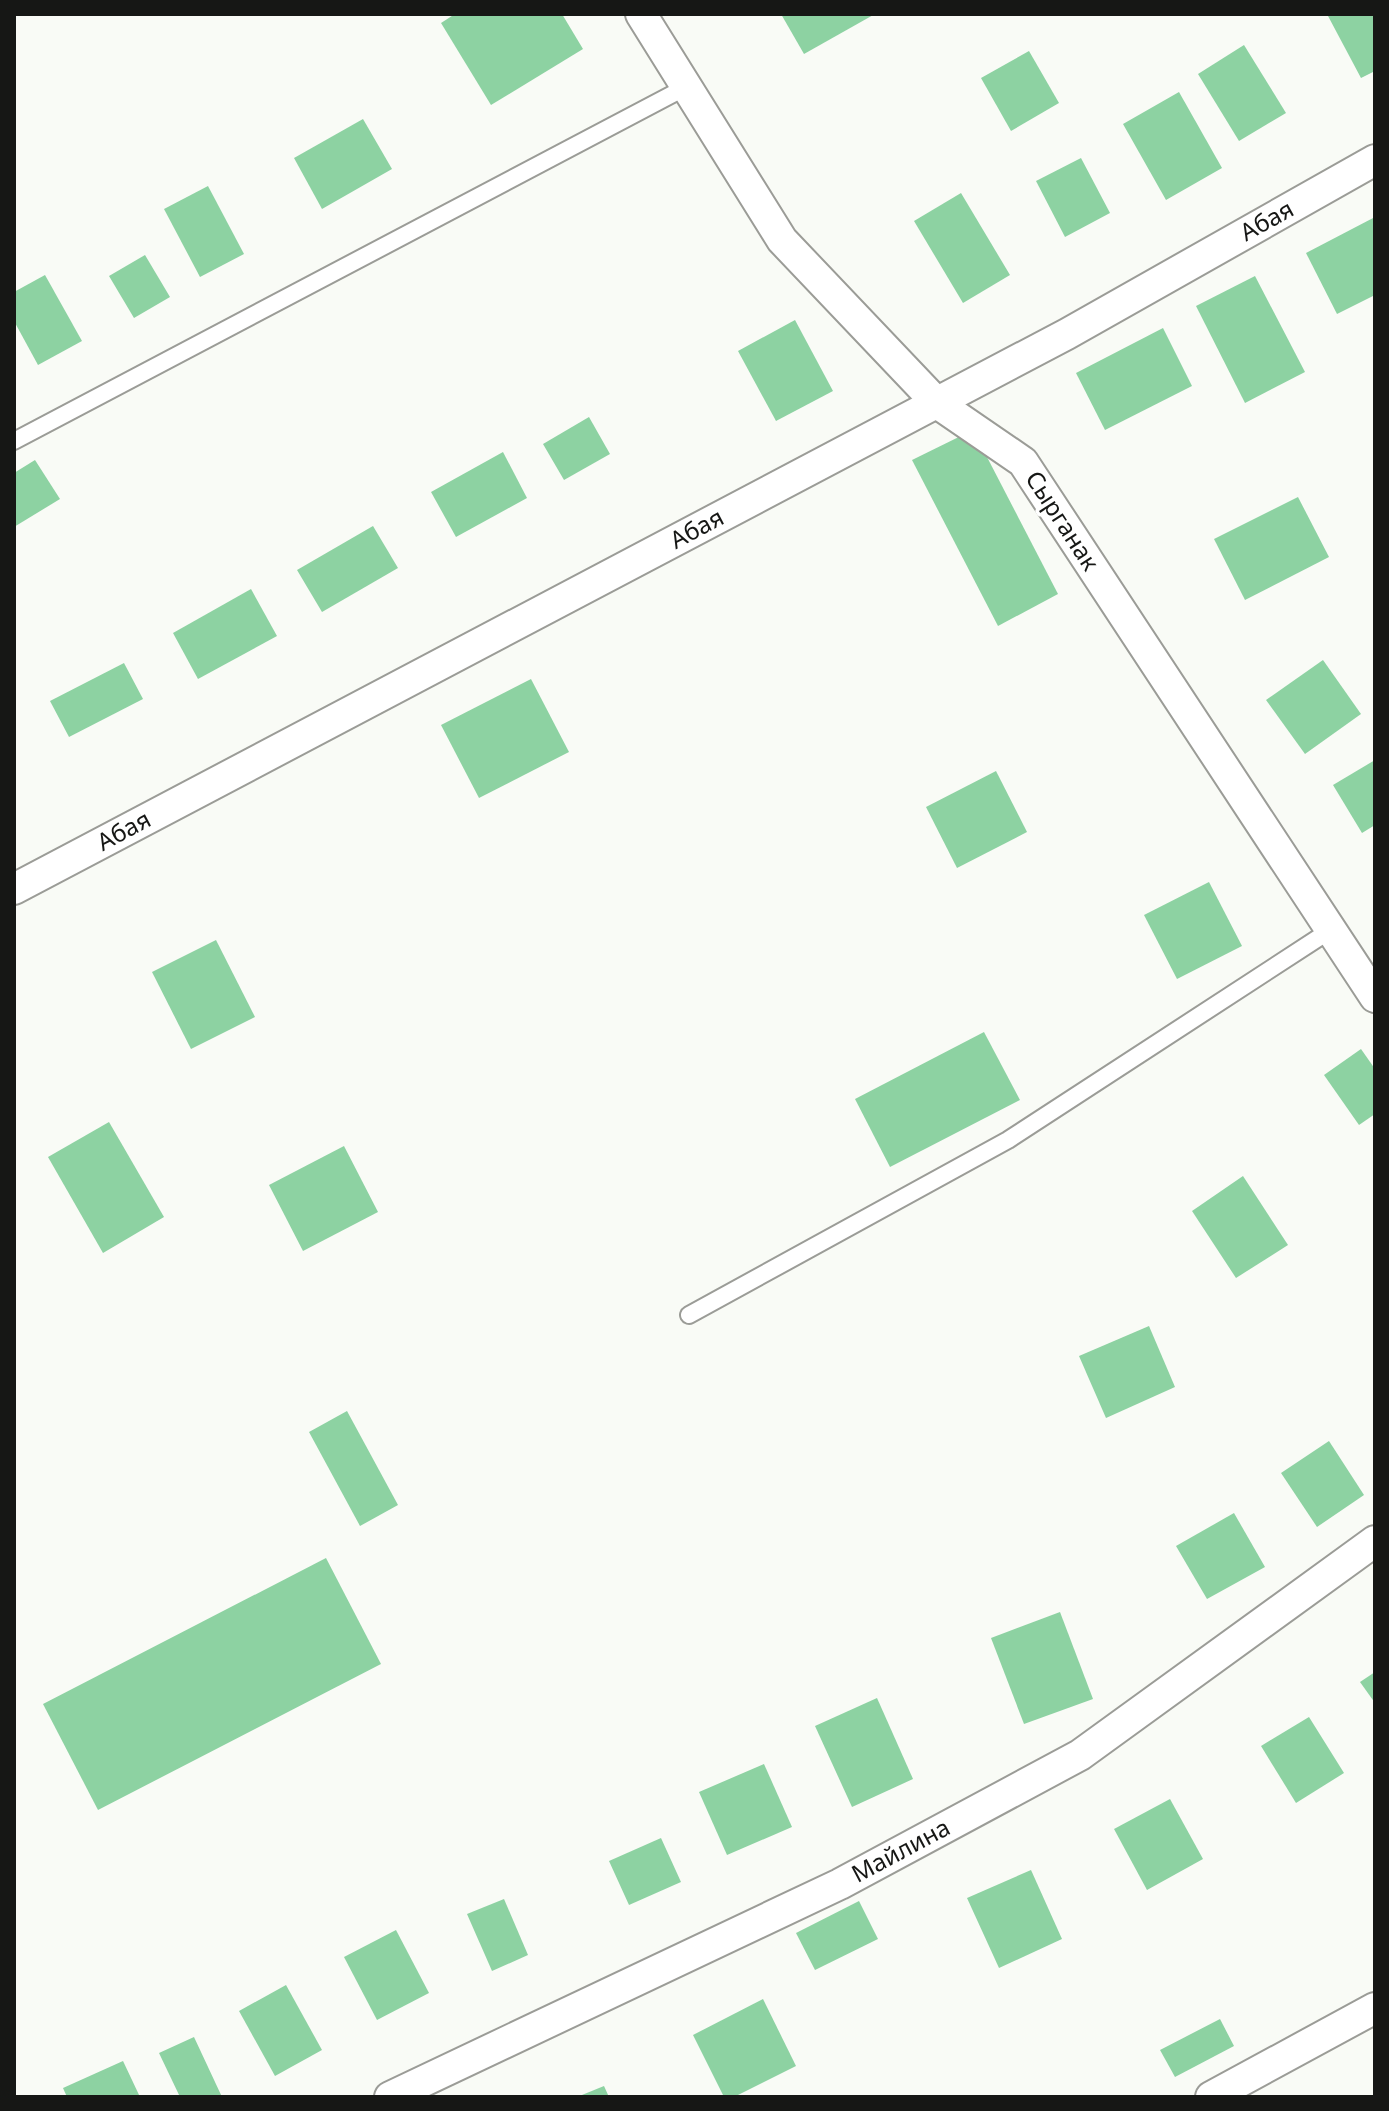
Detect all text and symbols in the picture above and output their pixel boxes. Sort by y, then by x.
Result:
street label: Абая [1233,191,1299,248]
street label: Сырганак [1019,464,1108,577]
street label: Абая [663,500,729,556]
street label: Абая [90,802,156,858]
street label: Майлина [845,1810,955,1889]

